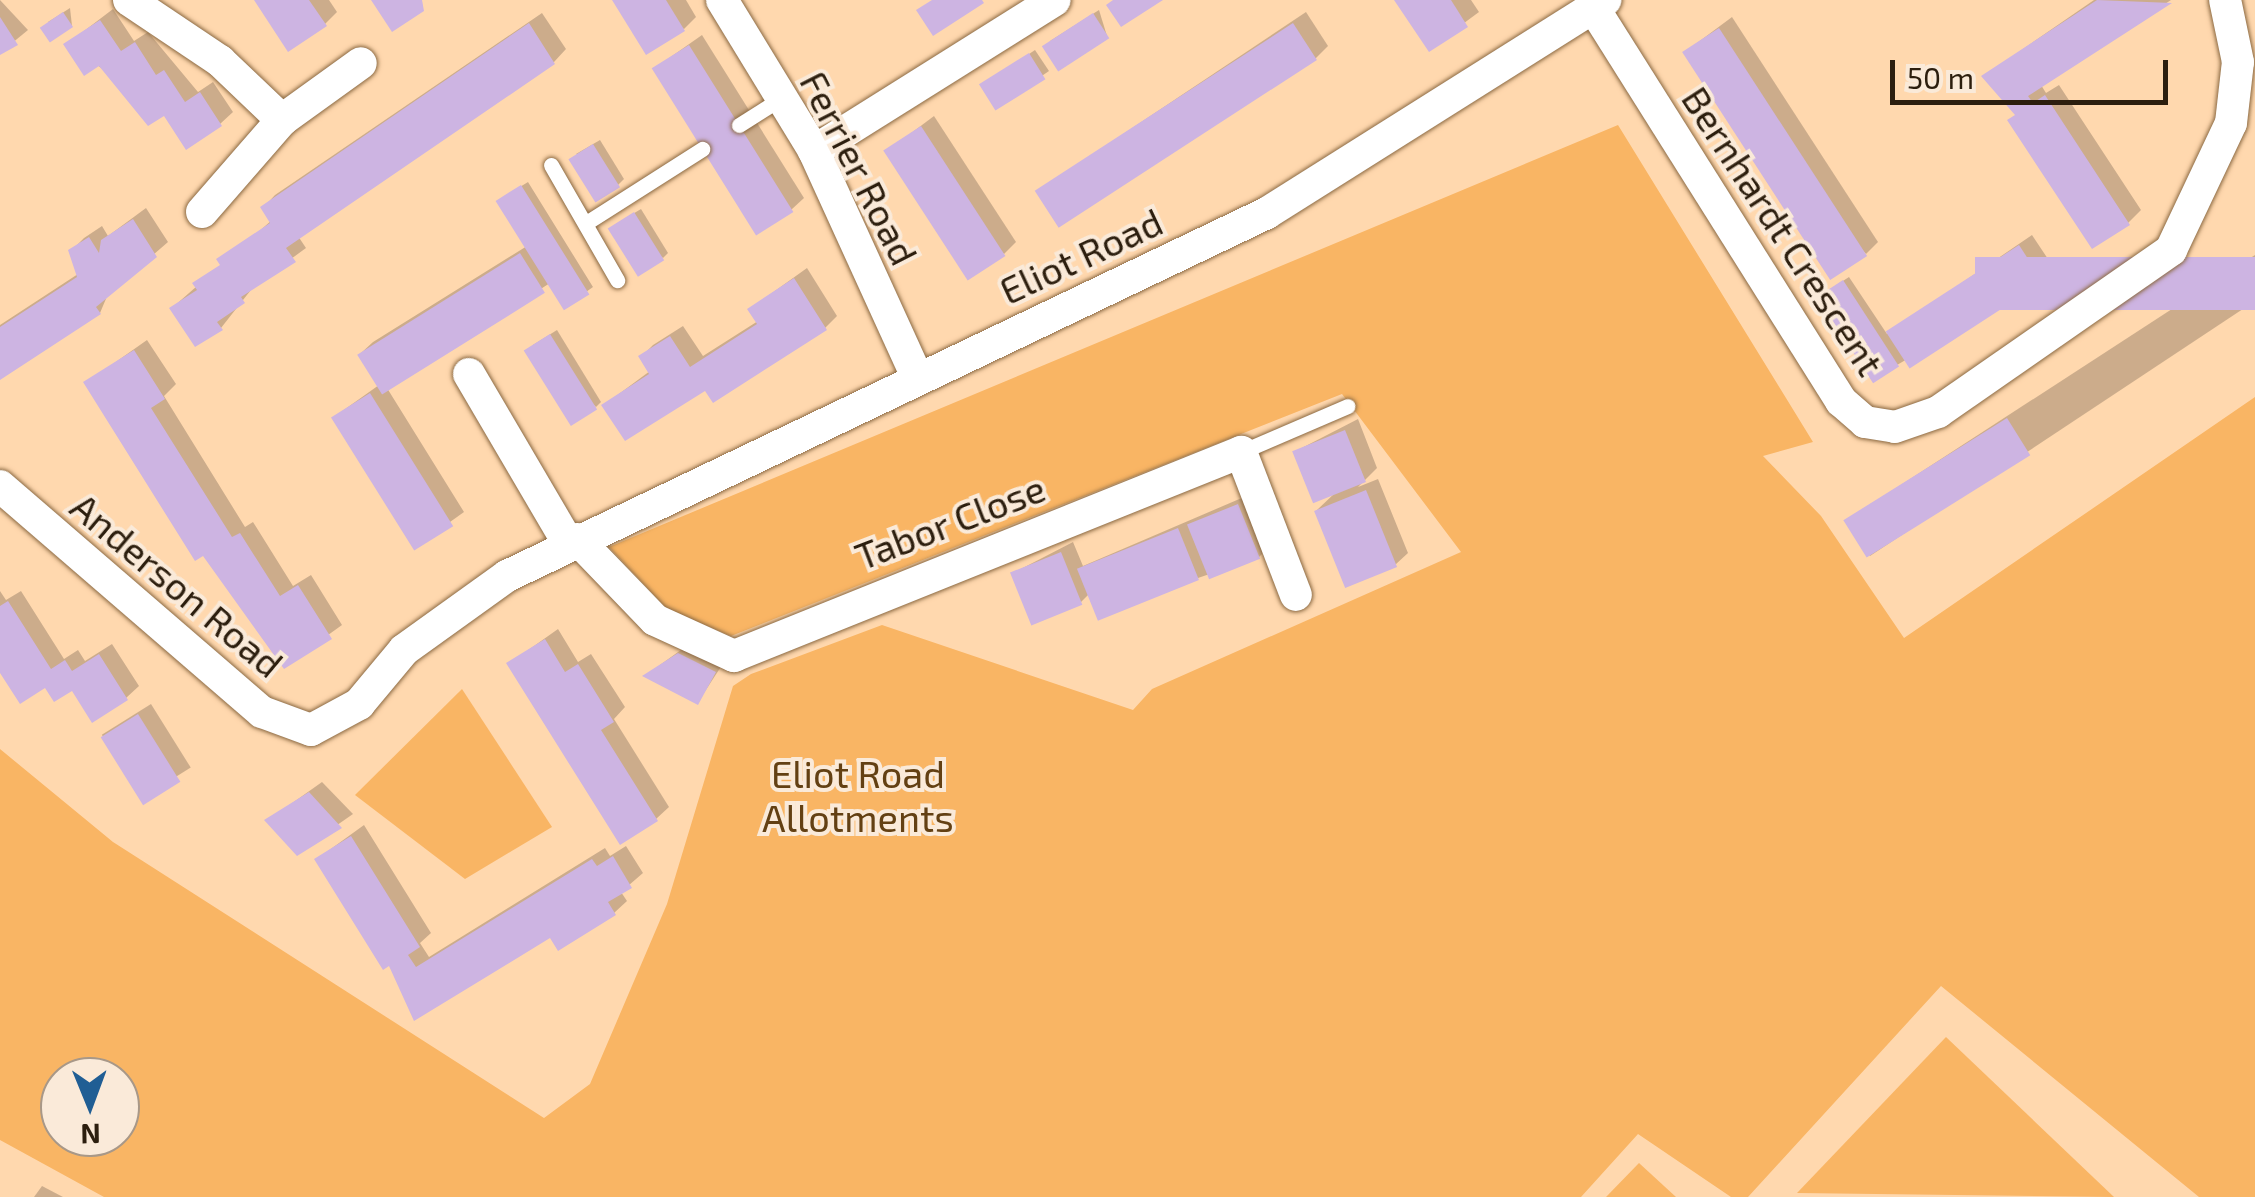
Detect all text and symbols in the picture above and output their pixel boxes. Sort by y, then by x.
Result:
scale bar [1895,40,2172,102]
text: 50 m [1907,59,1974,95]
street label: Ferrier Road [791,63,927,273]
street label: Bernhardt Crescent [1673,78,1893,384]
street label: Eliot Road [993,199,1169,313]
street label: Tabor Close [848,465,1052,579]
street label: Anderson Road [62,483,292,687]
park label: Eliot Road Allotments [762,751,954,841]
north arrow [40,1057,140,1157]
text: N [80,1118,101,1152]

